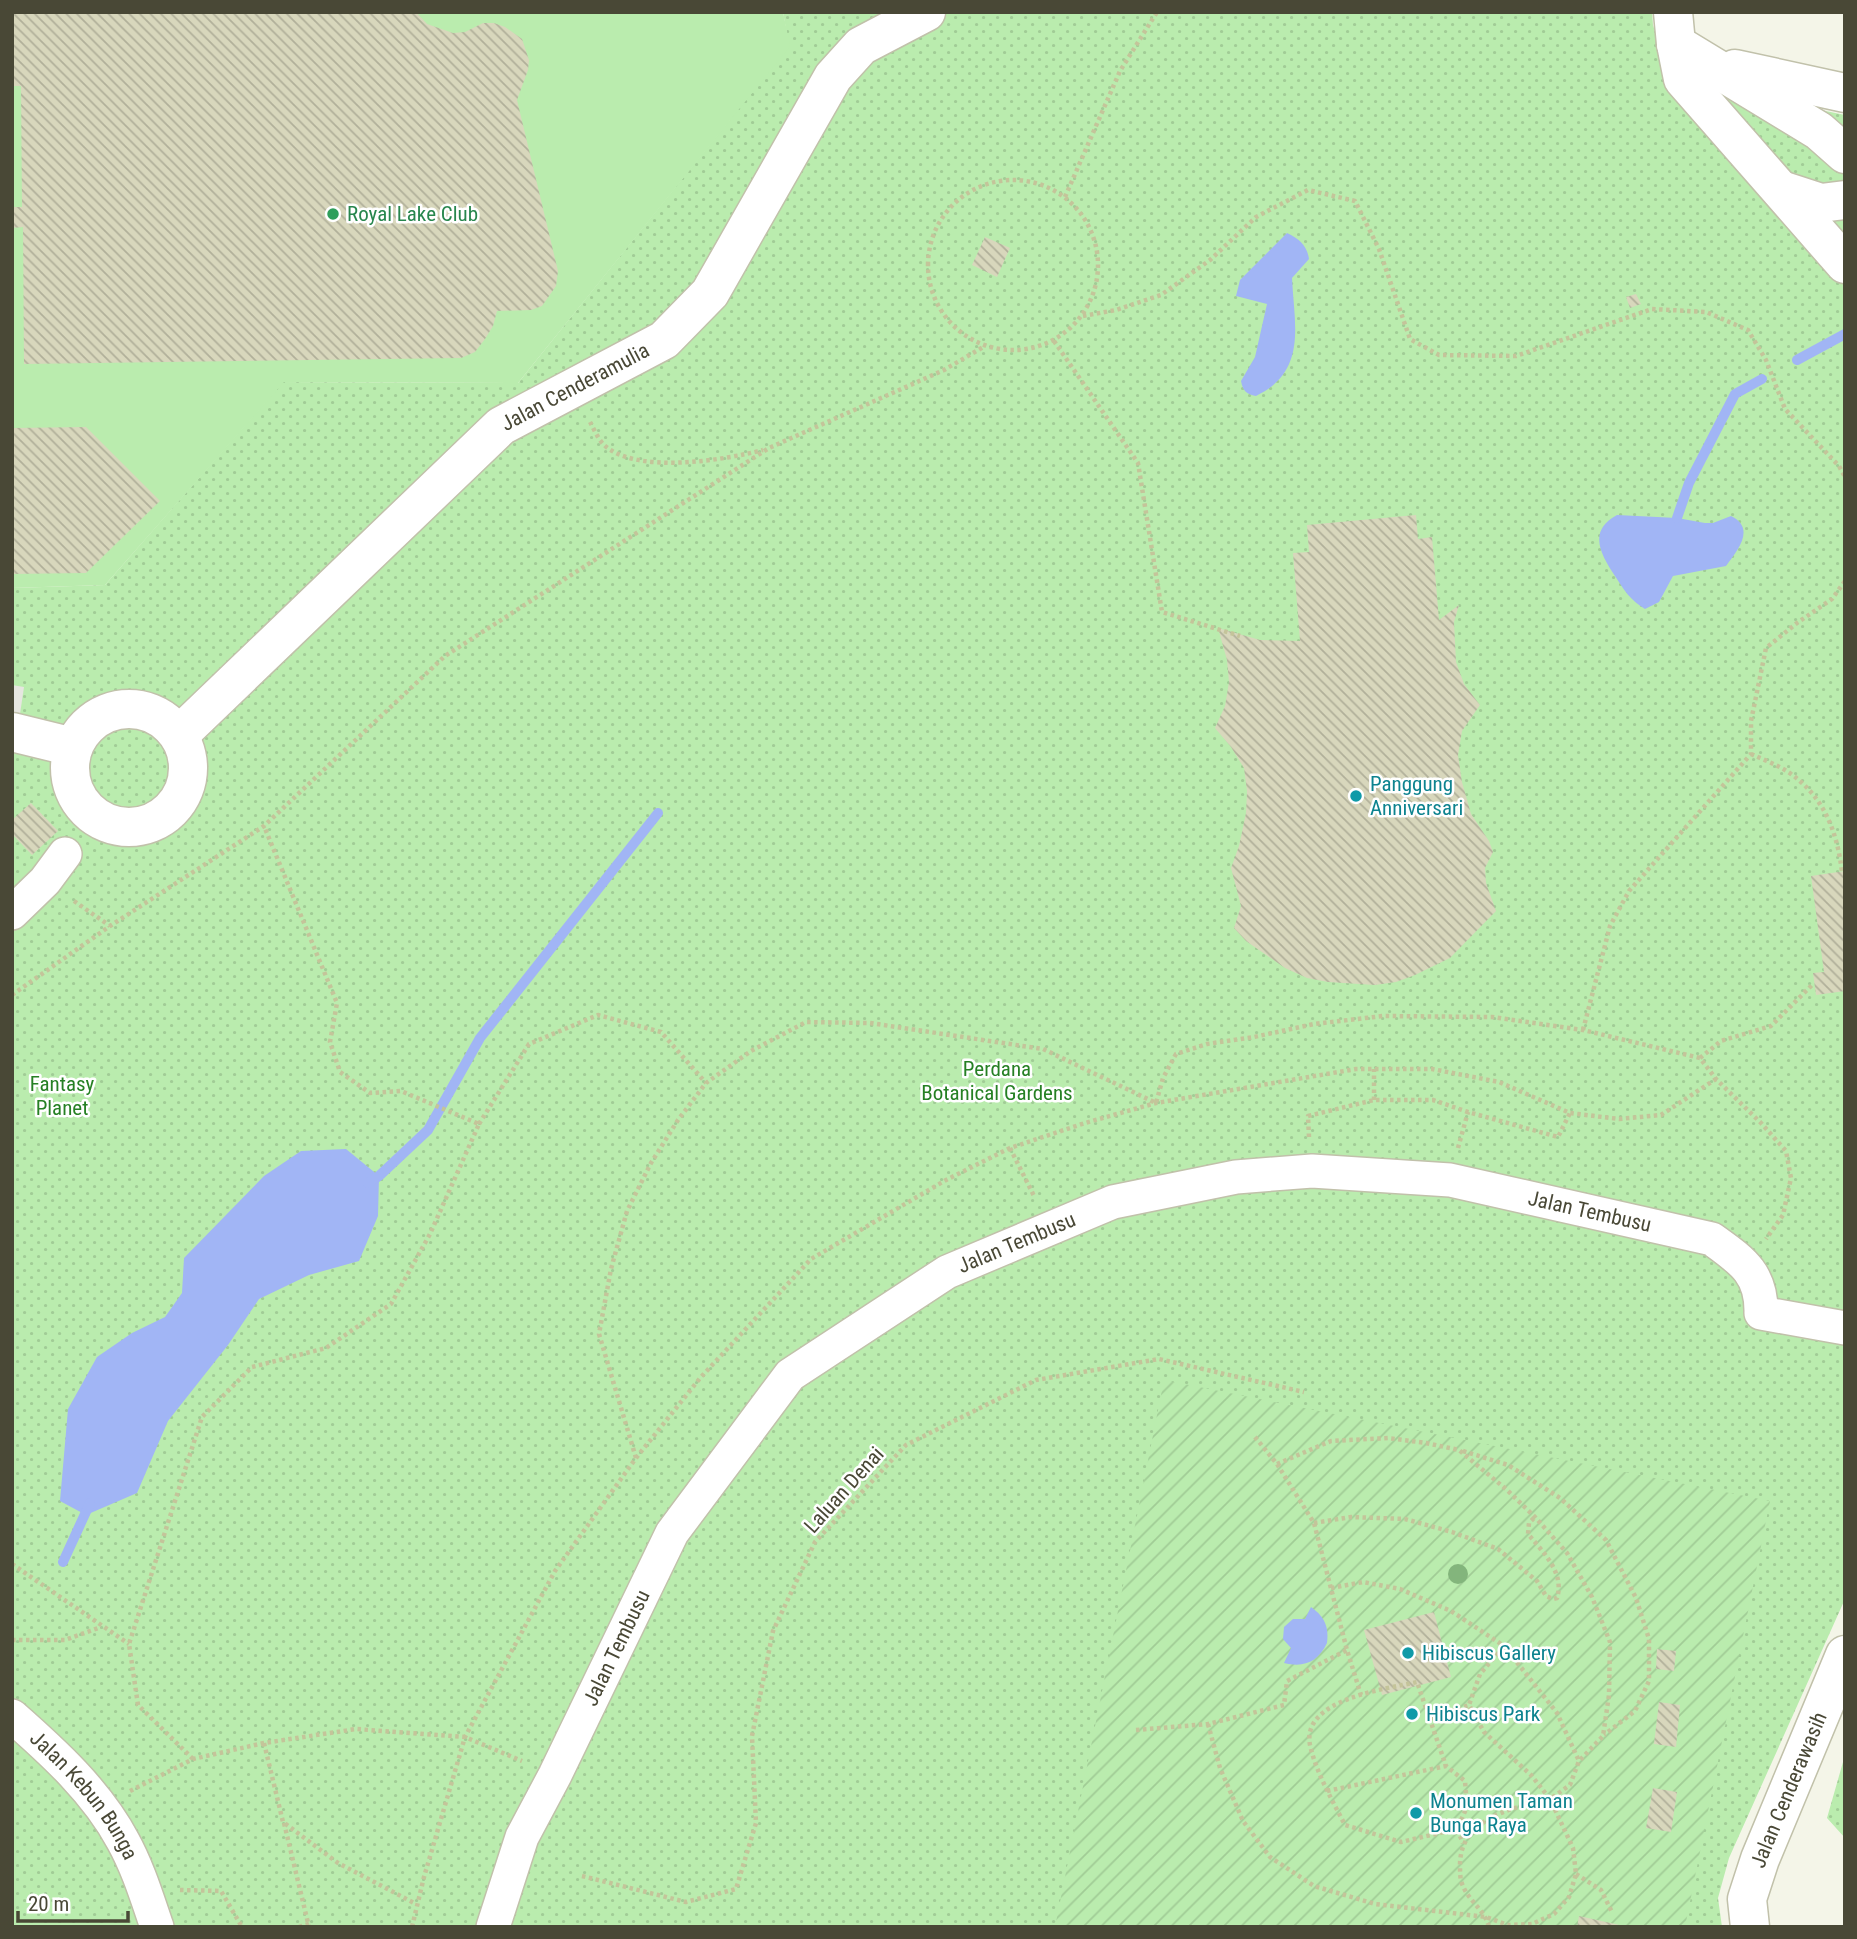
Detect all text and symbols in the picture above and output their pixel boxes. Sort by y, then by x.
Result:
place label: Royal Lake Club [347,202,478,226]
marker: Royal Lake Club [325,206,341,222]
street label: Jalan Cenderamulia [497,338,653,436]
place label: Panggung Anniversari [1370,772,1463,820]
marker: Panggung Anniversari [1348,788,1364,804]
park label: Perdana Botanical Gardens [921,1057,1073,1105]
park label: Fantasy Planet [30,1072,95,1120]
street label: Jalan Tembusu [1526,1186,1654,1237]
street label: Jalan Tembusu [954,1207,1079,1278]
street label: Laluan Denai [799,1442,889,1538]
street label: Jalan Tembusu [578,1586,655,1710]
place label: Hibiscus Gallery [1422,1641,1556,1665]
marker: Hibiscus Gallery [1400,1645,1416,1661]
place label: Hibiscus Park [1426,1702,1541,1726]
marker: Hibiscus Park [1404,1706,1420,1722]
street label: Jalan Cenderawasih [1746,1708,1832,1871]
street label: Jalan Kebun Bunga [25,1726,143,1863]
place label: Monumen Taman Bunga Raya [1430,1789,1573,1837]
marker: Monumen Taman Bunga Raya [1408,1805,1424,1821]
scale bar [18,1880,128,1924]
text: 20 m [28,1892,69,1916]

